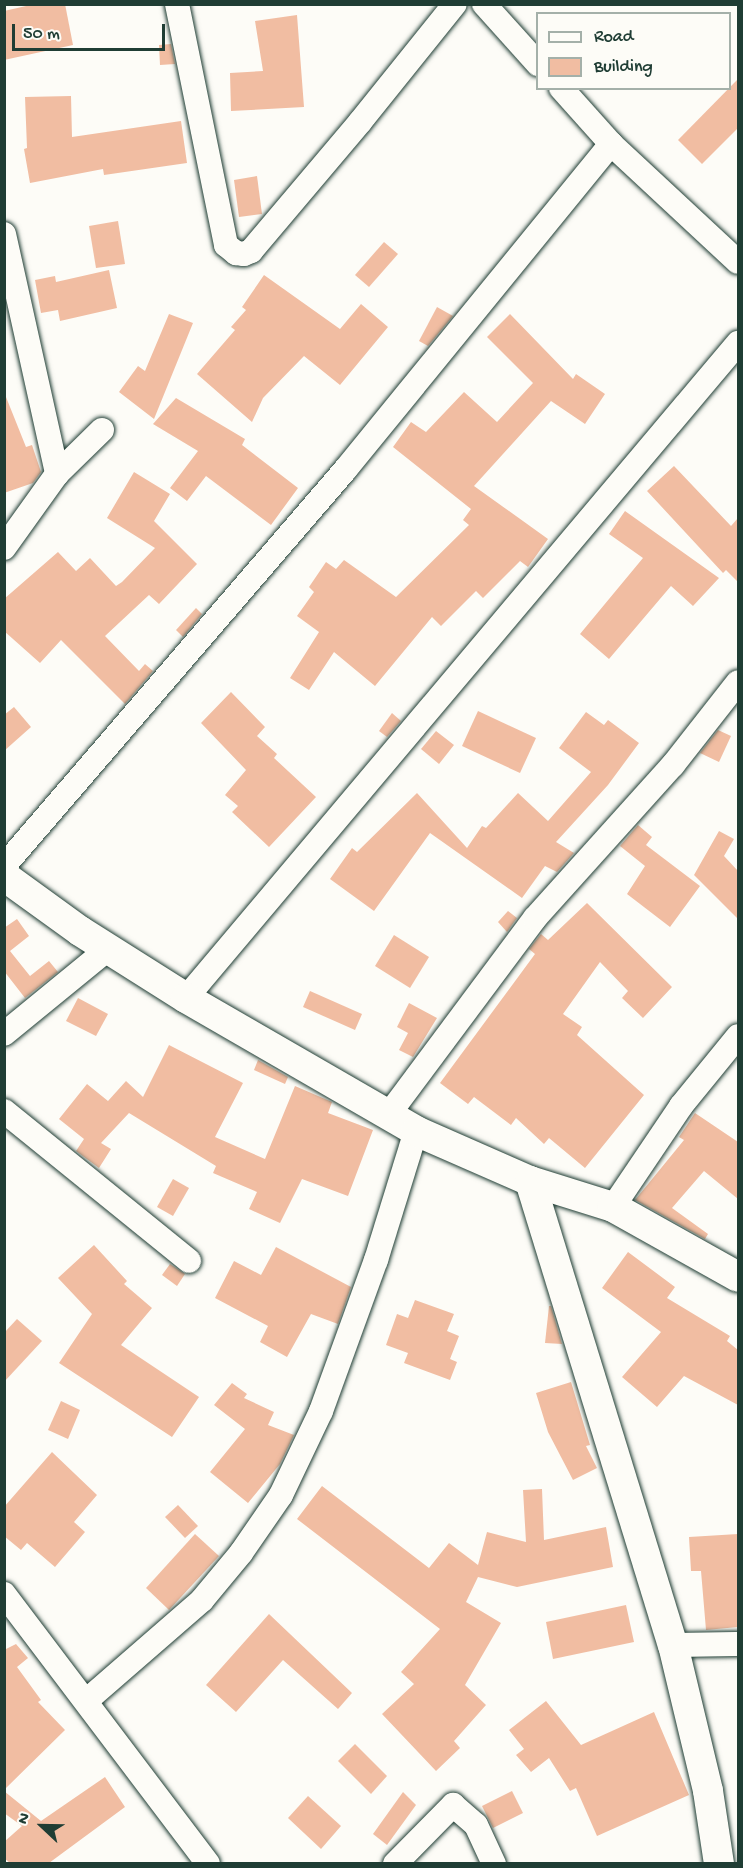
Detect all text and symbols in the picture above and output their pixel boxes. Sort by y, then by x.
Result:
scale bar [15,12,168,50]
legend [536,12,731,90]
text: 50 m [23,24,60,45]
text: Road [594,27,633,48]
text: Building [594,57,653,78]
north arrow [12,1796,72,1856]
text: N [14,1811,36,1827]

